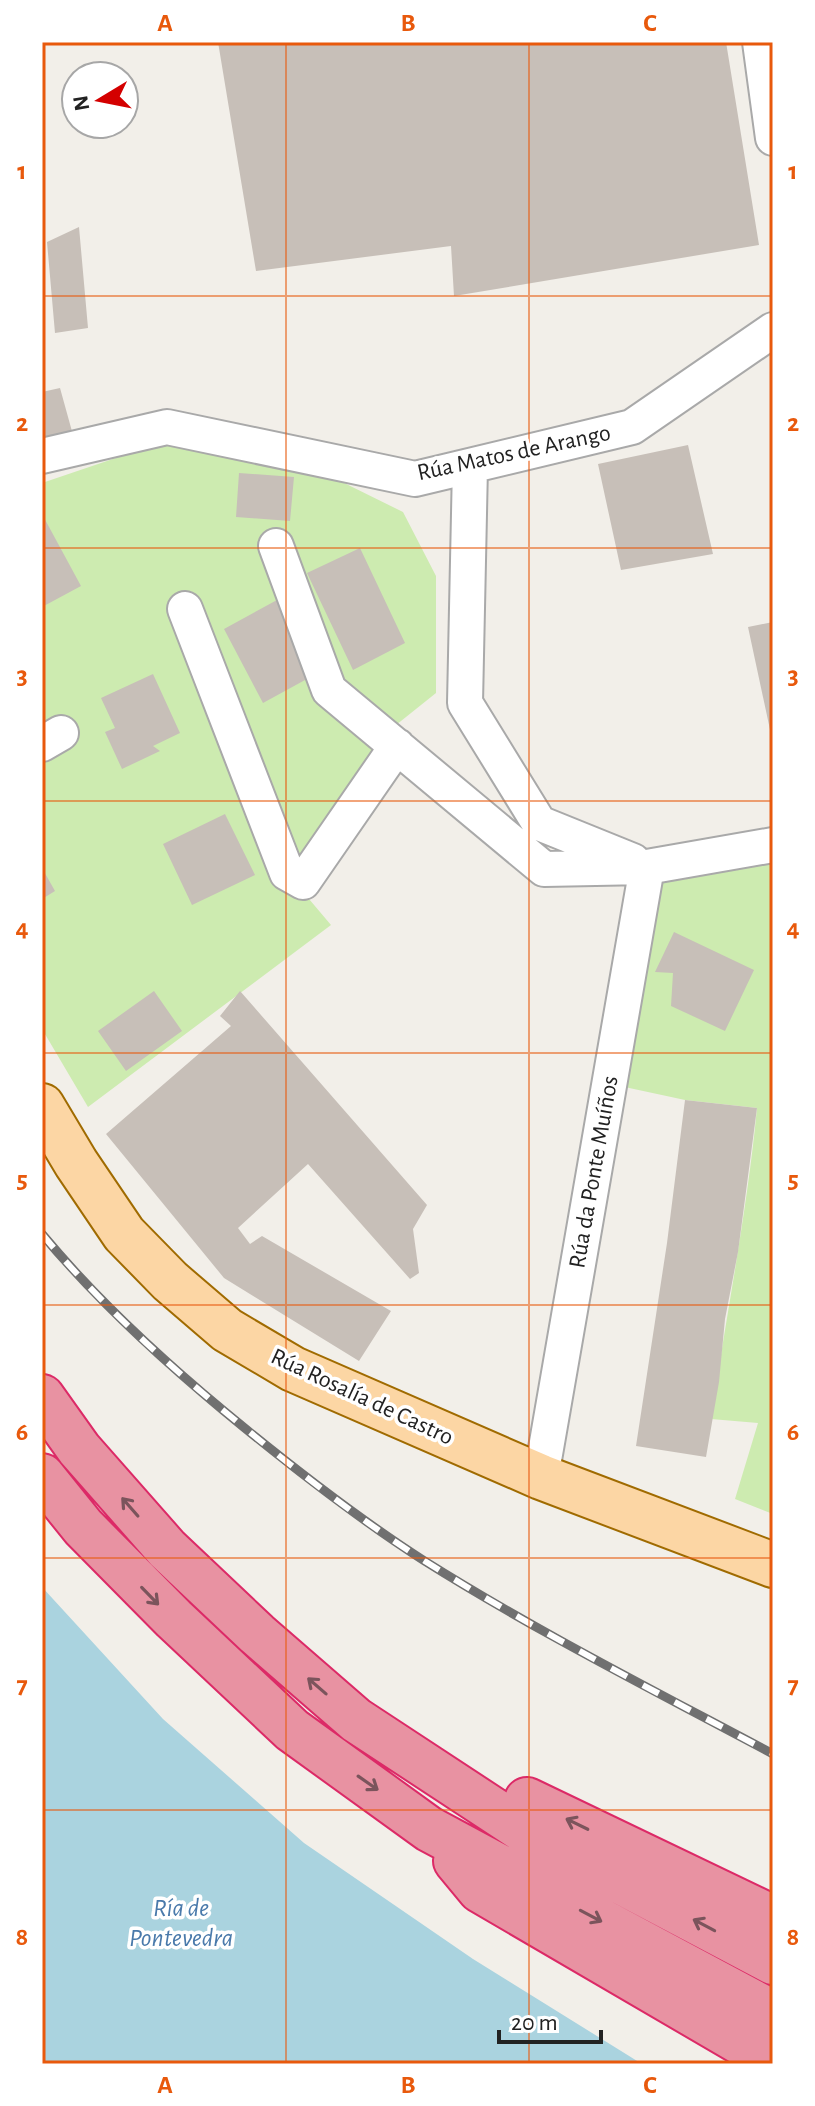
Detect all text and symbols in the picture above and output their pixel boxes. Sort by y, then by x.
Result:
text: A [157,10,173,36]
text: B [400,10,416,36]
text: C [643,10,657,36]
north arrow [60,60,140,140]
text: N [69,94,93,113]
text: 1 [17,158,27,184]
text: 1 [788,158,798,184]
text: 2 [16,410,28,436]
text: 2 [787,410,799,436]
street label: Rúa Matos de Arango [415,421,613,485]
text: 3 [16,663,28,689]
text: 3 [787,663,799,689]
text: 4 [15,915,29,941]
text: 4 [786,915,800,941]
street label: Rúa da Ponte Muíños [565,1074,623,1270]
text: 5 [16,1167,28,1193]
text: 5 [787,1167,799,1193]
street label: Rúa Rosalía de Castro [267,1344,457,1450]
text: 6 [16,1419,28,1445]
text: 6 [787,1419,799,1445]
one-way arrow [121,1497,139,1517]
one-way arrow [141,1586,160,1606]
text: 7 [16,1672,28,1698]
text: 7 [787,1672,799,1698]
one-way arrow [308,1677,328,1695]
one-way arrow [357,1774,378,1791]
one-way arrow [565,1816,589,1831]
water label: Ría de Pontevedra [129,1895,233,1951]
one-way arrow [579,1908,602,1924]
one-way arrow [693,1917,716,1933]
text: 8 [16,1924,28,1950]
text: 8 [787,1924,799,1950]
scale bar [499,1994,601,2044]
text: 20 m [511,2011,558,2035]
text: A [157,2072,173,2098]
text: B [400,2072,416,2098]
text: C [643,2072,657,2098]

